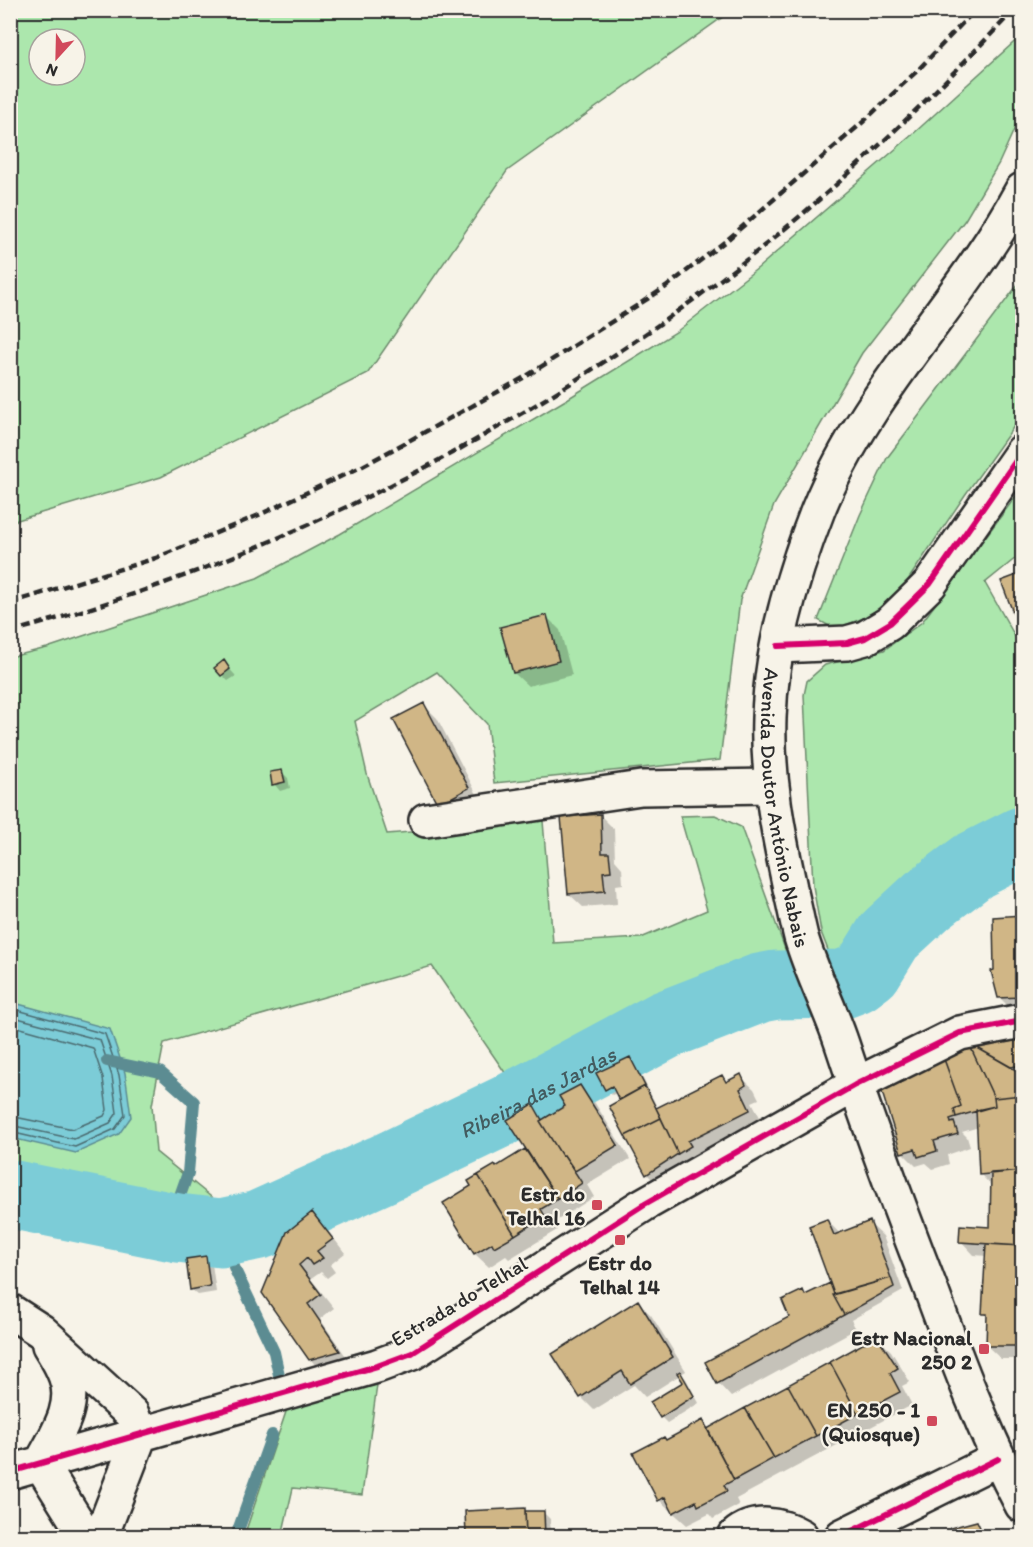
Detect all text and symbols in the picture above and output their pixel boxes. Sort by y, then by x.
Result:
north arrow [27,27,87,87]
text: N [43,60,60,81]
street label: Avenida Doutor António Nabais [756,667,816,950]
water label: Ribeira das Jardas [455,1040,621,1144]
place label: Estr do Telhal 16 [506,1181,585,1230]
marker: Estr do Telhal 16 [590,1198,604,1212]
marker: Estr do Telhal 14 [613,1233,627,1247]
street label: Estrada do Telhal [386,1250,532,1352]
place label: Estr do Telhal 14 [579,1250,660,1299]
place label: Estr Nacional 250 2 [851,1325,973,1374]
marker: Estr Nacional 250 2 [977,1342,991,1356]
place label: EN 250 - 1 (Quiosque) [822,1397,920,1447]
marker: EN 250 - 1 (Quiosque) [925,1414,939,1428]

